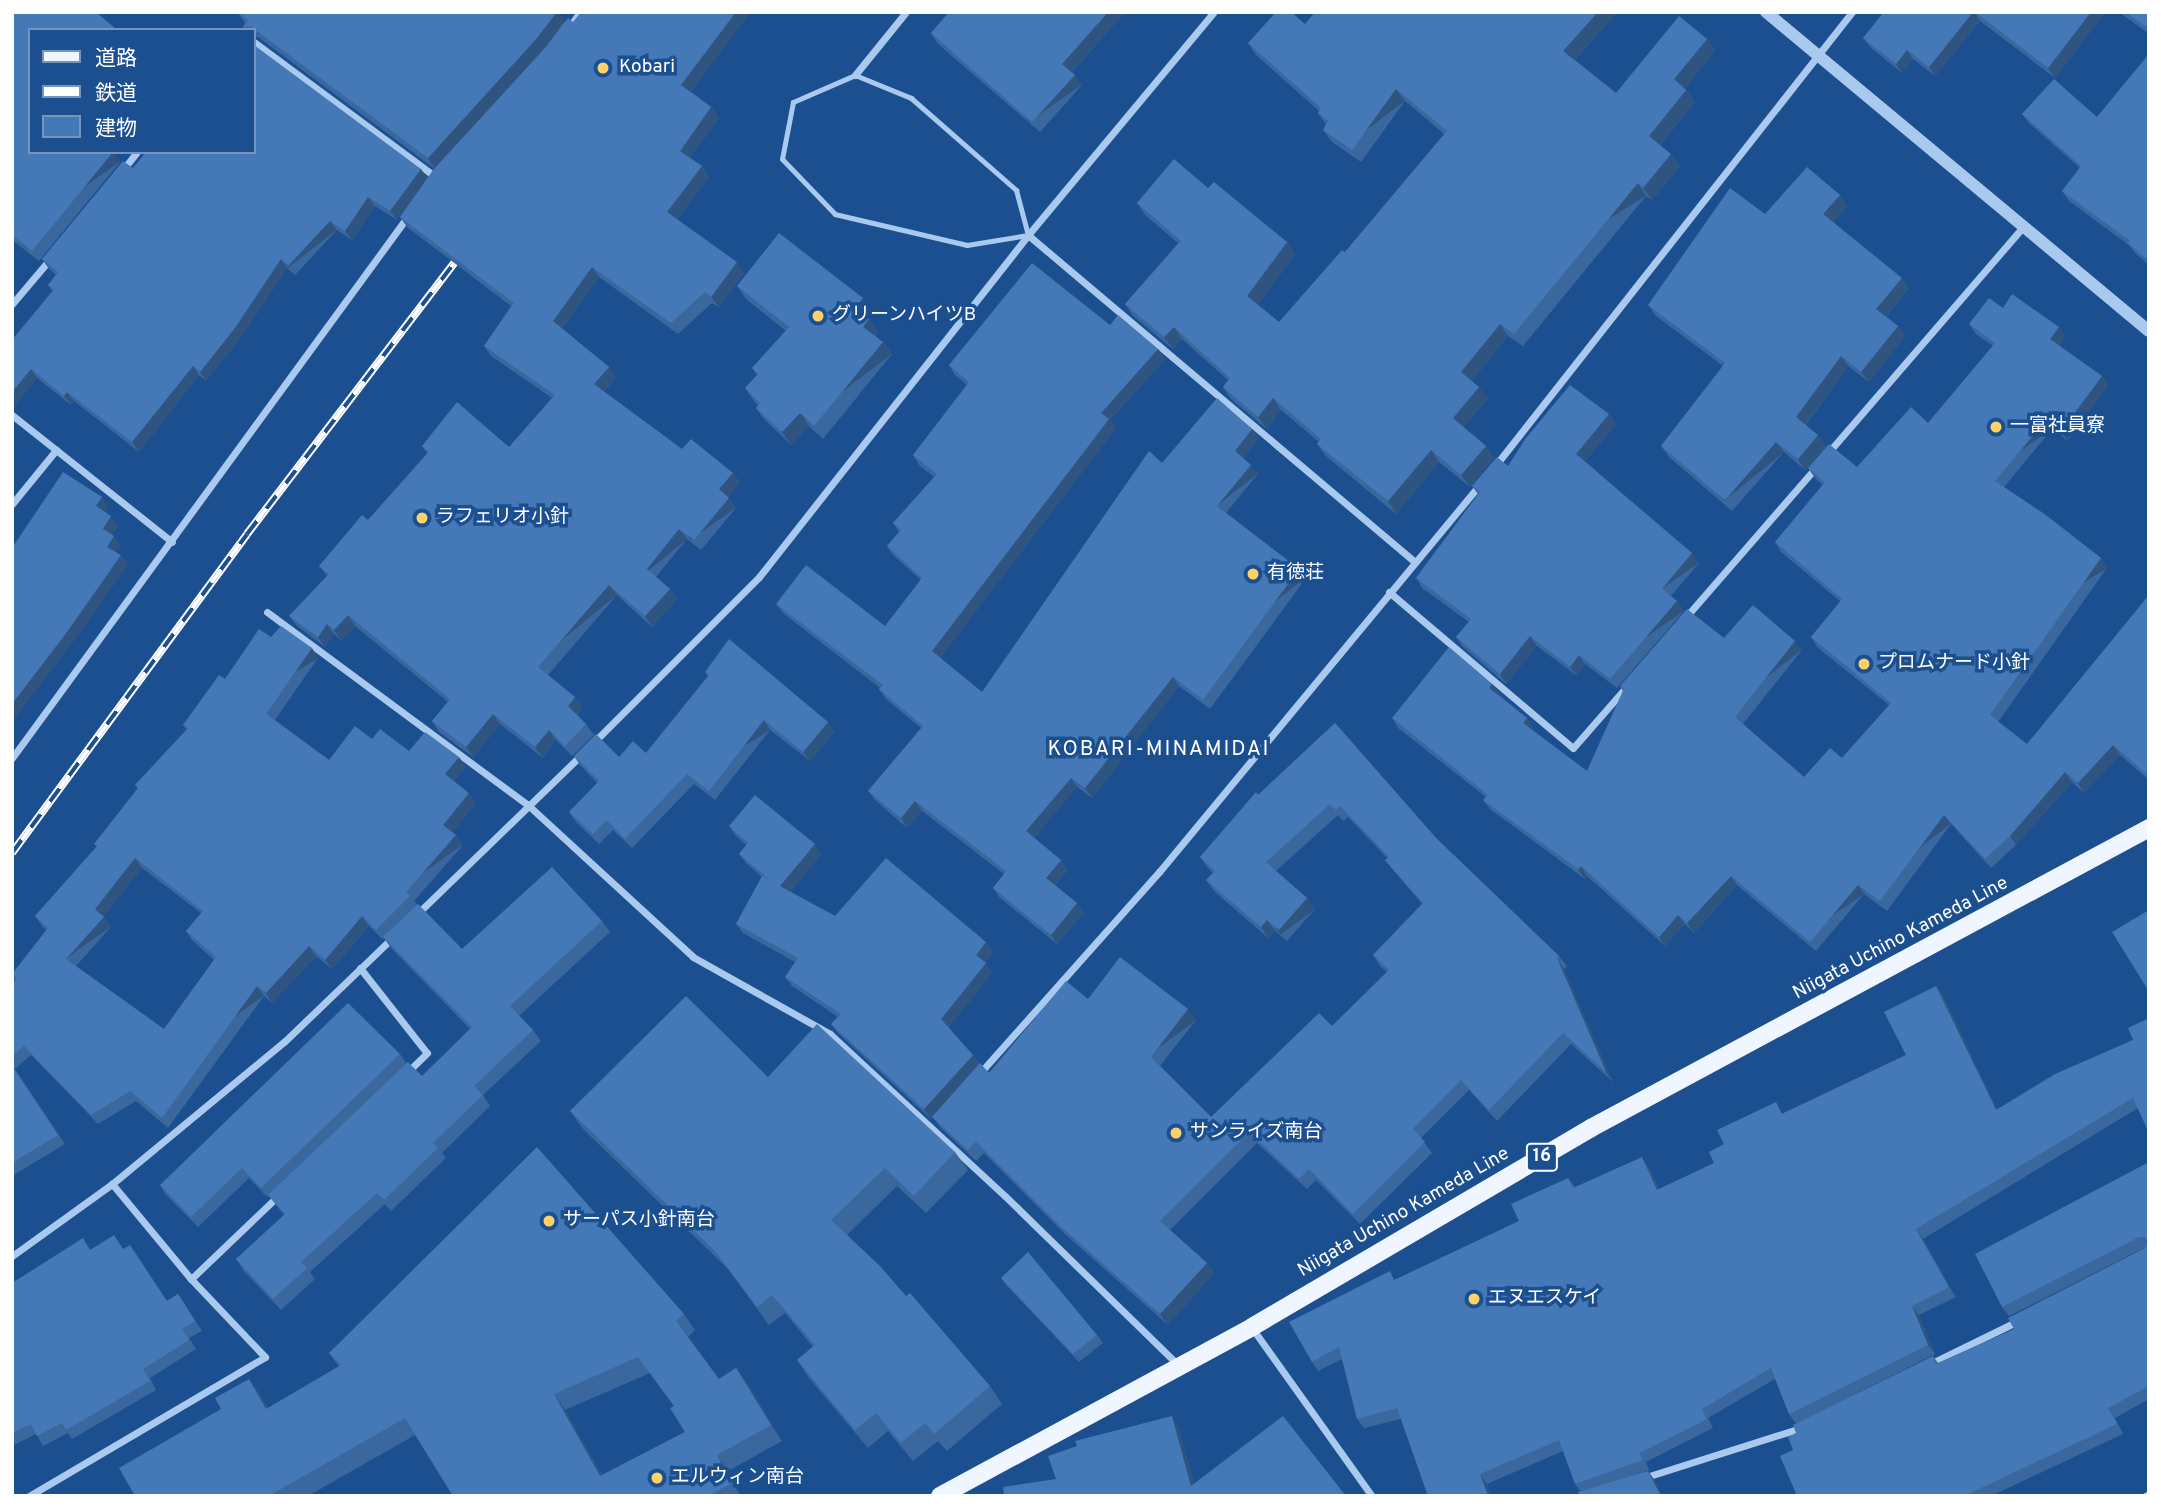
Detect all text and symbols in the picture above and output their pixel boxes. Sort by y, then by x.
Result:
legend [28,28,256,154]
text: 道路 [95,46,137,73]
place label: Kobari [619,57,675,79]
marker: Kobari [593,58,613,78]
text: 鉄道 [95,81,137,108]
text: 建物 [95,116,137,143]
place label: グリーンハイツB [832,305,977,327]
marker: グリーンハイツB [810,308,826,324]
place label: 一富社員寮 [2010,416,2105,438]
marker: 一富社員寮 [1988,419,2004,435]
place label: ラフェリオ小針 [436,507,569,529]
marker: ラフェリオ小針 [414,510,430,526]
place label: 有徳荘 [1267,563,1324,585]
marker: 有徳荘 [1245,566,1261,582]
place label: プロムナード小針 [1878,653,2030,675]
marker: プロムナード小針 [1856,656,1872,672]
district label: KOBARI-MINAMIDAI [1049,737,1269,763]
street label: Niigata Uchino Kameda Line [1789,872,2013,1006]
place label: サンライズ南台 [1190,1122,1323,1144]
marker: サンライズ南台 [1168,1125,1184,1141]
road number: 16 [1524,1142,1560,1172]
street label: Niigata Uchino Kameda Line [1294,1143,1514,1283]
place label: サーパス小針南台 [563,1210,715,1232]
marker: サーパス小針南台 [541,1213,557,1229]
place label: エヌエスケイ [1488,1288,1602,1310]
marker: エヌエスケイ [1466,1291,1482,1307]
place label: エルウィン南台 [671,1467,804,1489]
marker: エルウィン南台 [649,1470,665,1486]

